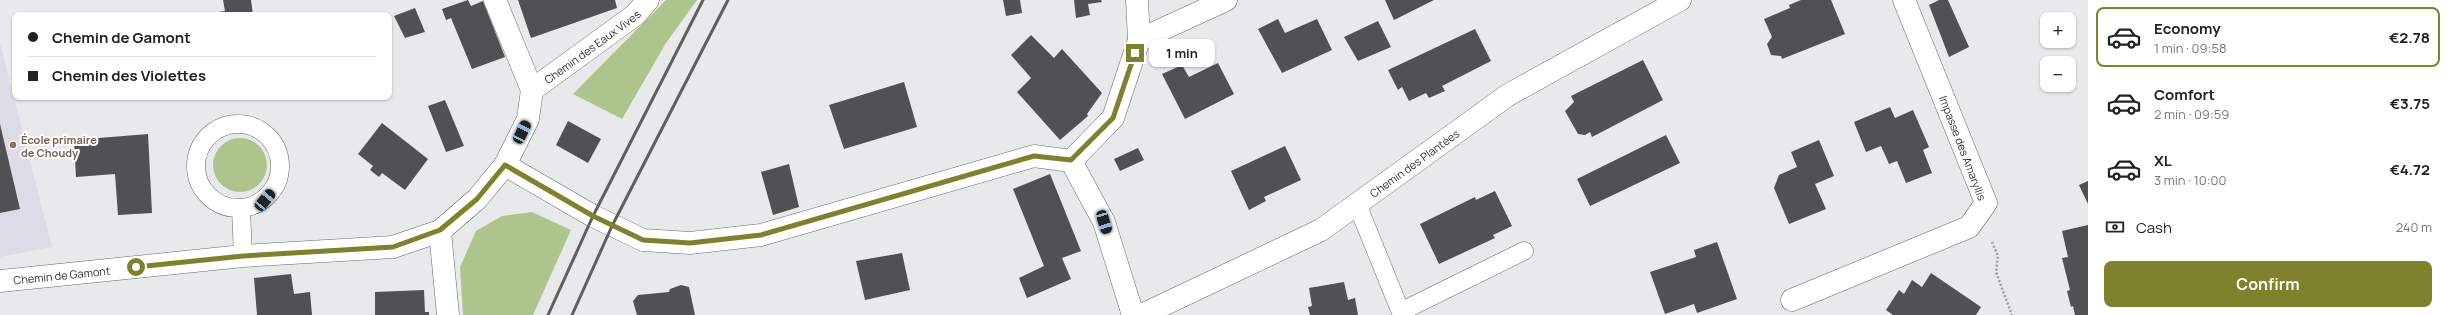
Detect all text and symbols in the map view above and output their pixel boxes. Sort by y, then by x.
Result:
street label: Chemin des Eaux Vives [541,7,644,87]
map controls [2040,12,2076,92]
button: + [2040,12,2076,48]
text: Economy [2154,18,2221,39]
icon: car [2106,19,2142,55]
text: Chemin de Gamont [52,27,191,48]
text: €2.78 [2389,27,2430,48]
callout: 1 min [1149,39,1215,67]
text: 1 min · 09:58 [2154,39,2227,57]
route end [1126,44,1144,62]
text: 1 min [1166,44,1198,62]
button: − [2040,56,2076,92]
text: Chemin des Violettes [52,65,206,86]
text: Comfort [2154,84,2215,105]
icon: car [2106,85,2142,121]
street label: Impasse des Amaryllis [1936,93,1990,203]
text: €3.75 [2390,93,2430,114]
text: 2 min · 09:59 [2154,105,2229,123]
car [511,119,533,145]
street label: Chemin des Plantées [1366,125,1462,200]
place label: École primaire de Choudy [21,132,97,160]
marker: École primaire de Choudy [8,140,18,150]
text: XL [2154,150,2172,171]
icon: car [2106,151,2142,187]
text: €4.72 [2390,159,2430,180]
text: 3 min · 10:00 [2154,171,2226,189]
car [253,187,277,213]
car [1095,209,1113,235]
icon: cash [2104,216,2126,238]
text: Cash [2136,217,2172,238]
text: 240 m [2396,218,2432,236]
route start [127,258,145,276]
button: Confirm [2104,261,2432,307]
street label: Chemin de Gamont [13,262,111,287]

